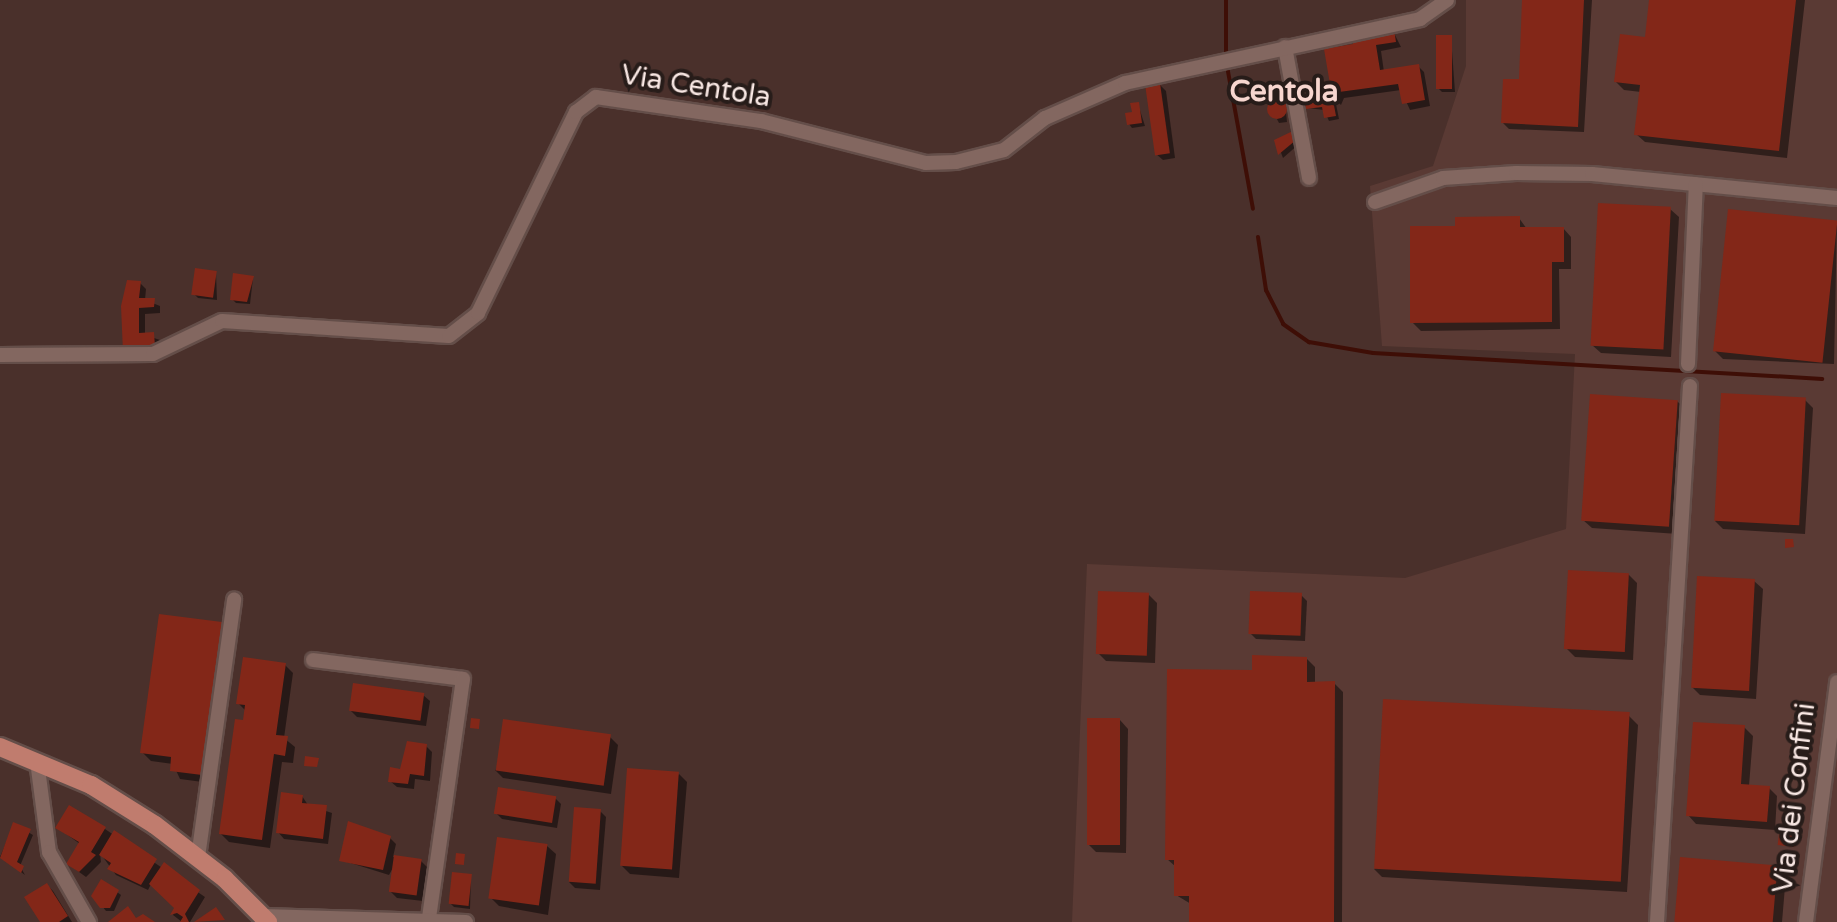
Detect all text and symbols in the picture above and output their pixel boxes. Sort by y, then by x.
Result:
street label: Via Centola [619,58,773,114]
district label: Centola [1229,74,1339,110]
street label: Via dei Confini [1766,701,1822,895]

